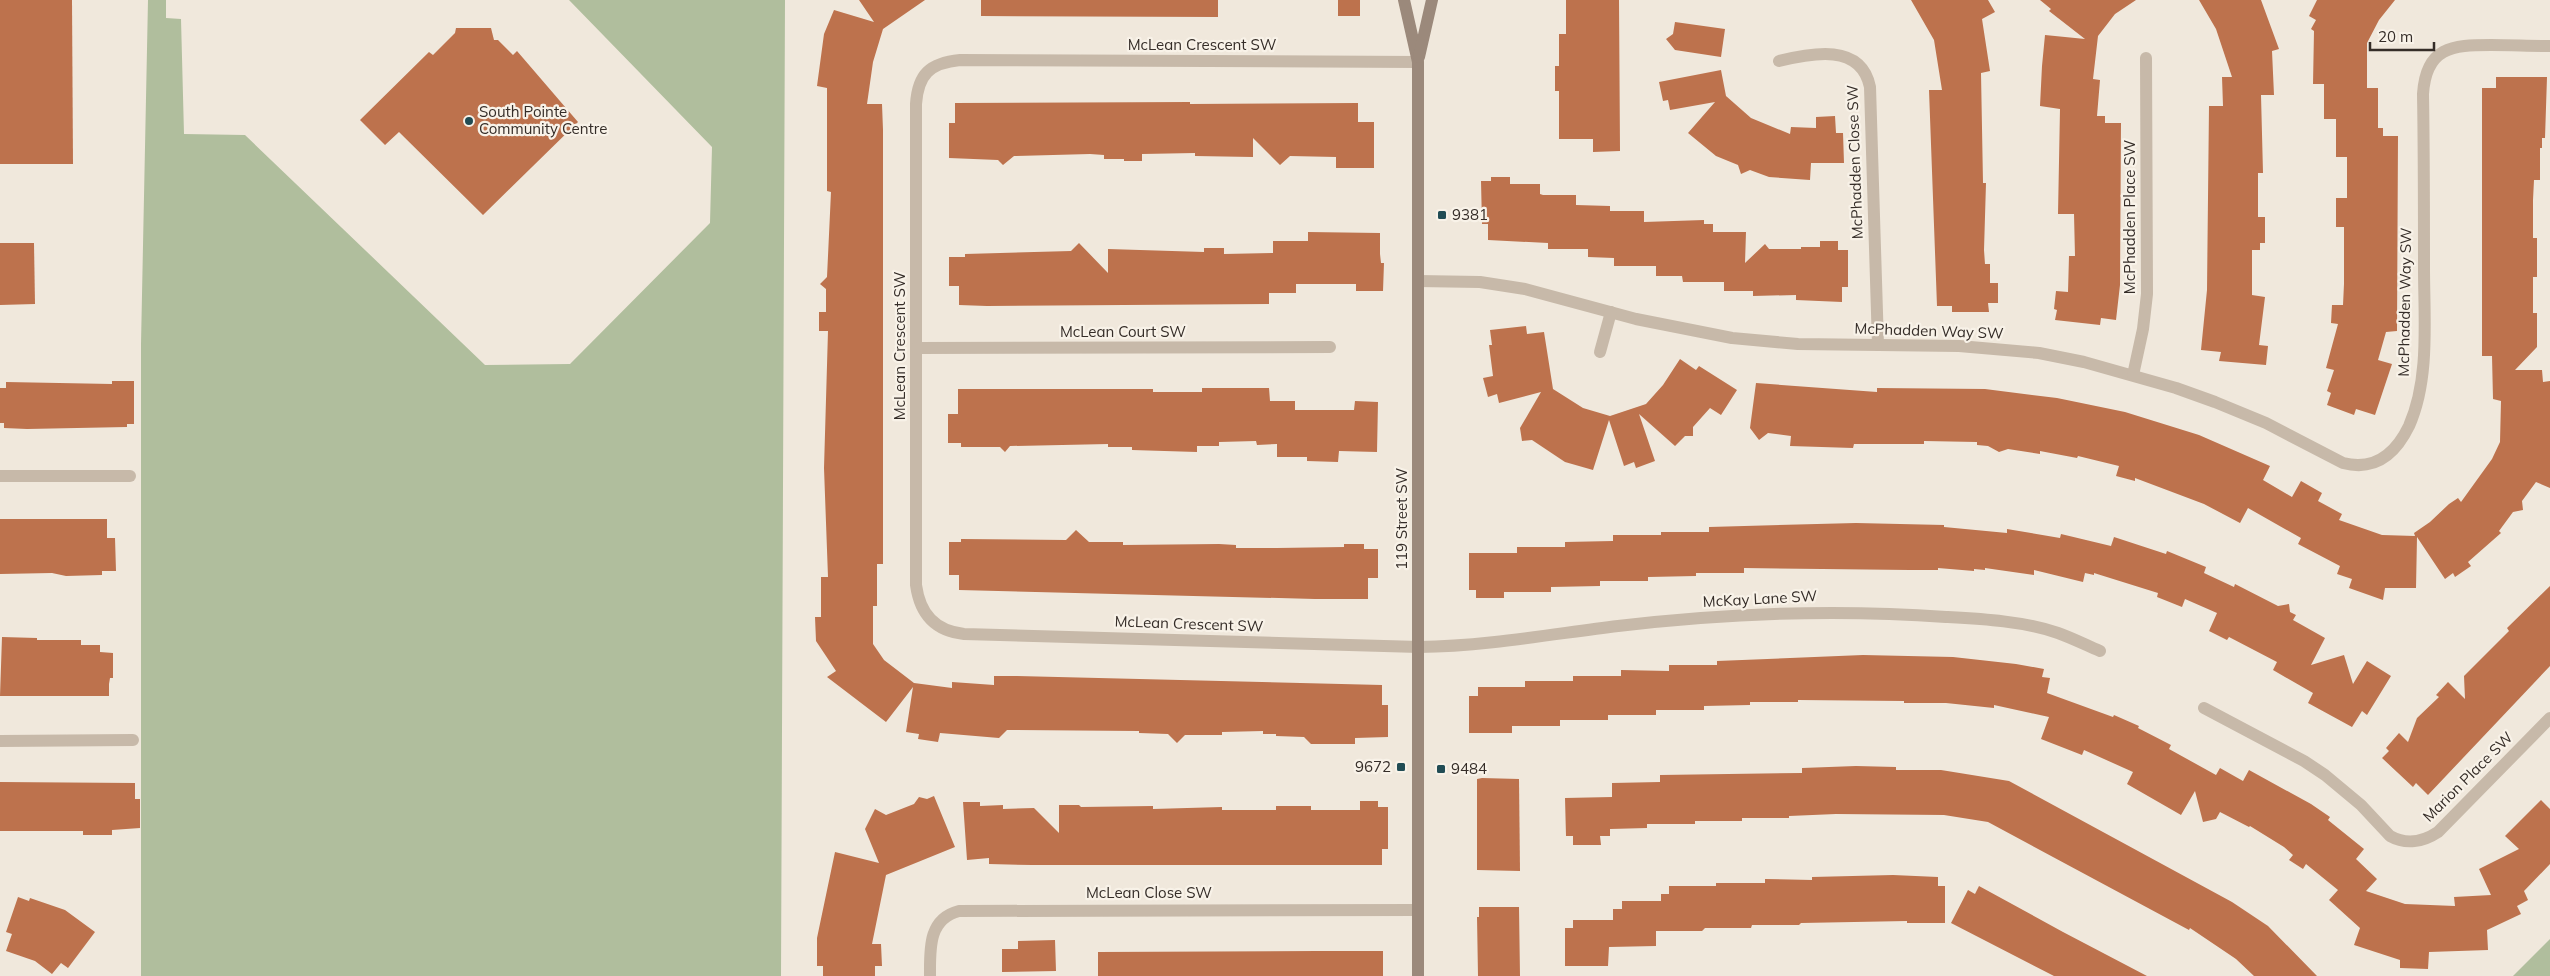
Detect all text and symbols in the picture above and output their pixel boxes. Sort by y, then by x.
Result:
scale bar [2370,20,2434,52]
text: 20 m [2378,27,2413,46]
street label: McLean Crescent SW [1128,35,1277,54]
street label: McPhadden Close SW [1842,84,1867,240]
place label: South Pointe Community Centre [479,102,607,138]
marker: South Pointe Community Centre [463,115,475,127]
street label: McPhadden Place SW [2120,140,2139,294]
place label: 9381 [1452,205,1488,224]
marker: 9381 [1436,209,1448,221]
street label: McPhadden Way SW [2394,227,2415,377]
street label: McLean Crescent SW [890,271,909,420]
street label: McPhadden Way SW [1854,318,2004,343]
street label: McLean Court SW [1060,322,1186,341]
street label: 119 Street SW [1392,468,1411,570]
street label: McKay Lane SW [1702,586,1818,611]
street label: McLean Crescent SW [1114,611,1264,636]
street label: Marion Place SW [2419,727,2517,826]
place label: 9672 [1355,757,1391,776]
place label: 9484 [1451,759,1487,778]
marker: 9672 [1395,761,1407,773]
marker: 9484 [1435,763,1447,775]
street label: McLean Close SW [1086,883,1212,902]

